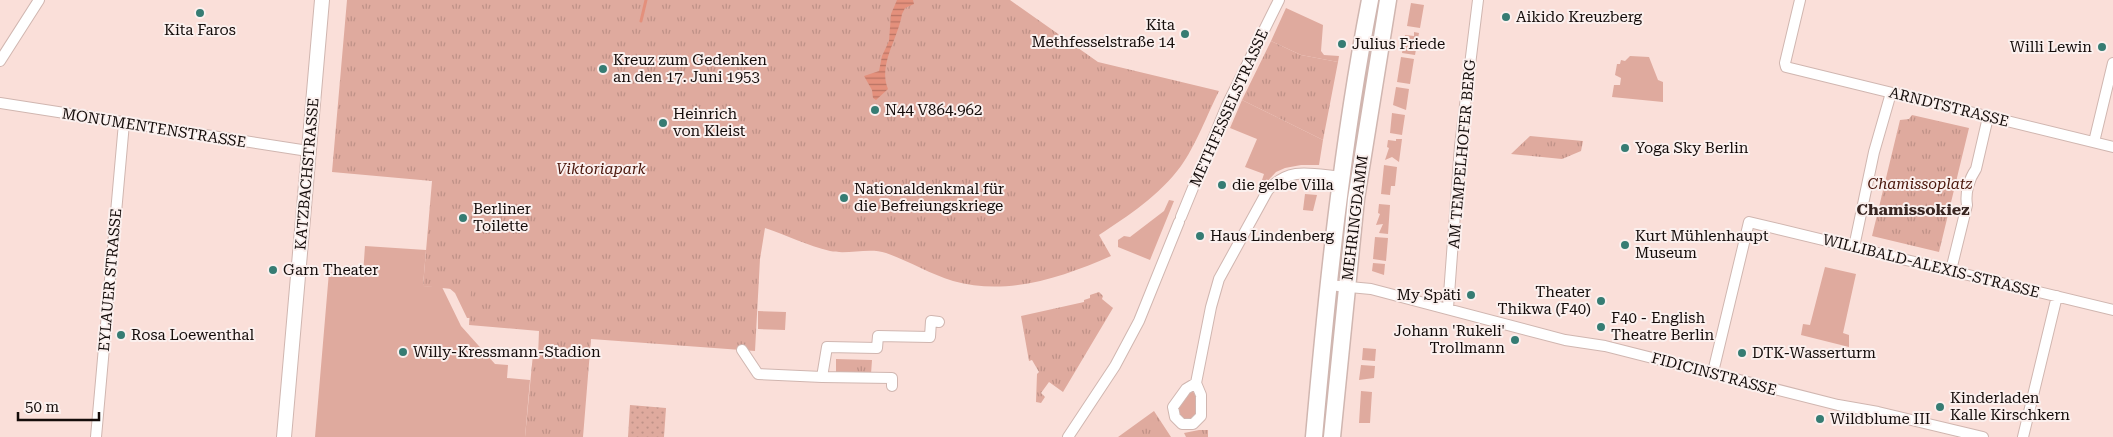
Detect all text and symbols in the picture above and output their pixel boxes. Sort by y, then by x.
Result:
marker: Kita Faros [194,7,206,19]
place label: Aikido Kreuzberg [1516,8,1643,26]
marker: Aikido Kreuzberg [1500,11,1512,23]
place label: Kita Methfesselstraße 14 [1031,16,1176,51]
place label: Kita Faros [164,21,236,39]
street label: METHFESSELSTRASSE [1186,26,1272,190]
marker: Kita Methfesselstraße 14 [1179,28,1191,40]
place label: Julius Friede [1352,35,1445,53]
marker: Julius Friede [1336,38,1348,50]
place label: Willi Lewin [2010,38,2092,56]
marker: Willi Lewin [2096,41,2108,53]
place label: Kreuz zum Gedenken an den 17. Juni 1953 [613,51,767,86]
street label: AM TEMPELHOFER BERG [1445,58,1479,249]
marker: Kreuz zum Gedenken an den 17. Juni 1953 [597,63,609,75]
street label: ARNDTSTRASSE [1887,83,2011,131]
street label: KATZBACHSTRASSE [291,97,323,251]
place label: N44 V864.962 [885,101,982,119]
marker: N44 V864.962 [869,104,881,116]
street label: MONUMENTENSTRASSE [61,105,247,151]
place label: Heinrich von Kleist [673,105,746,140]
marker: Heinrich von Kleist [657,117,669,129]
place label: Yoga Sky Berlin [1635,139,1749,157]
marker: Yoga Sky Berlin [1619,142,1631,154]
street label: MEHRINGDAMM [1338,154,1372,282]
park label: Viktoriapark [556,160,647,178]
park label: Chamissoplatz [1867,175,1973,193]
place label: die gelbe Villa [1232,176,1334,194]
marker: die gelbe Villa [1216,179,1228,191]
place label: Nationaldenkmal für die Befreiungskriege [854,180,1004,215]
marker: Nationaldenkmal für die Befreiungskriege [838,192,850,204]
place label: Berliner Toilette [473,200,531,235]
district label: Chamissokiez [1857,200,1969,219]
street label: EYLAUER STRASSE [95,208,125,352]
marker: Berliner Toilette [457,212,469,224]
place label: Haus Lindenberg [1210,227,1335,245]
place label: Kurt Mühlenhaupt Museum [1635,227,1769,262]
marker: Haus Lindenberg [1194,230,1206,242]
street label: WILLIBALD-ALEXIS-STRASSE [1821,230,2041,302]
marker: Kurt Mühlenhaupt Museum [1619,239,1631,251]
place label: Garn Theater [283,261,378,279]
marker: Garn Theater [267,264,279,276]
place label: Theater Thikwa (F40) [1497,283,1591,318]
place label: My Späti [1397,286,1461,304]
marker: My Späti [1465,289,1477,301]
marker: Theater Thikwa (F40) [1595,295,1607,307]
place label: F40 - English Theatre Berlin [1611,309,1714,344]
marker: F40 - English Theatre Berlin [1595,321,1607,333]
place label: Johann 'Rukeli' Trollmann [1394,322,1505,357]
place label: Rosa Loewenthal [131,326,254,344]
marker: Rosa Loewenthal [115,329,127,341]
marker: Johann 'Rukeli' Trollmann [1509,334,1521,346]
place label: Willy-Kressmann-Stadion [413,343,601,361]
place label: DTK-Wasserturm [1752,344,1876,362]
marker: Willy-Kressmann-Stadion [397,346,409,358]
marker: DTK-Wasserturm [1736,347,1748,359]
street label: FIDICINSTRASSE [1649,349,1779,399]
place label: Kinderladen Kalle Kirschkern [1950,389,2070,424]
scale bar [18,390,99,422]
text: 50 m [25,398,60,416]
marker: Kinderladen Kalle Kirschkern [1934,401,1946,413]
place label: Wildblume III [1830,410,1931,428]
marker: Wildblume III [1814,413,1826,425]

